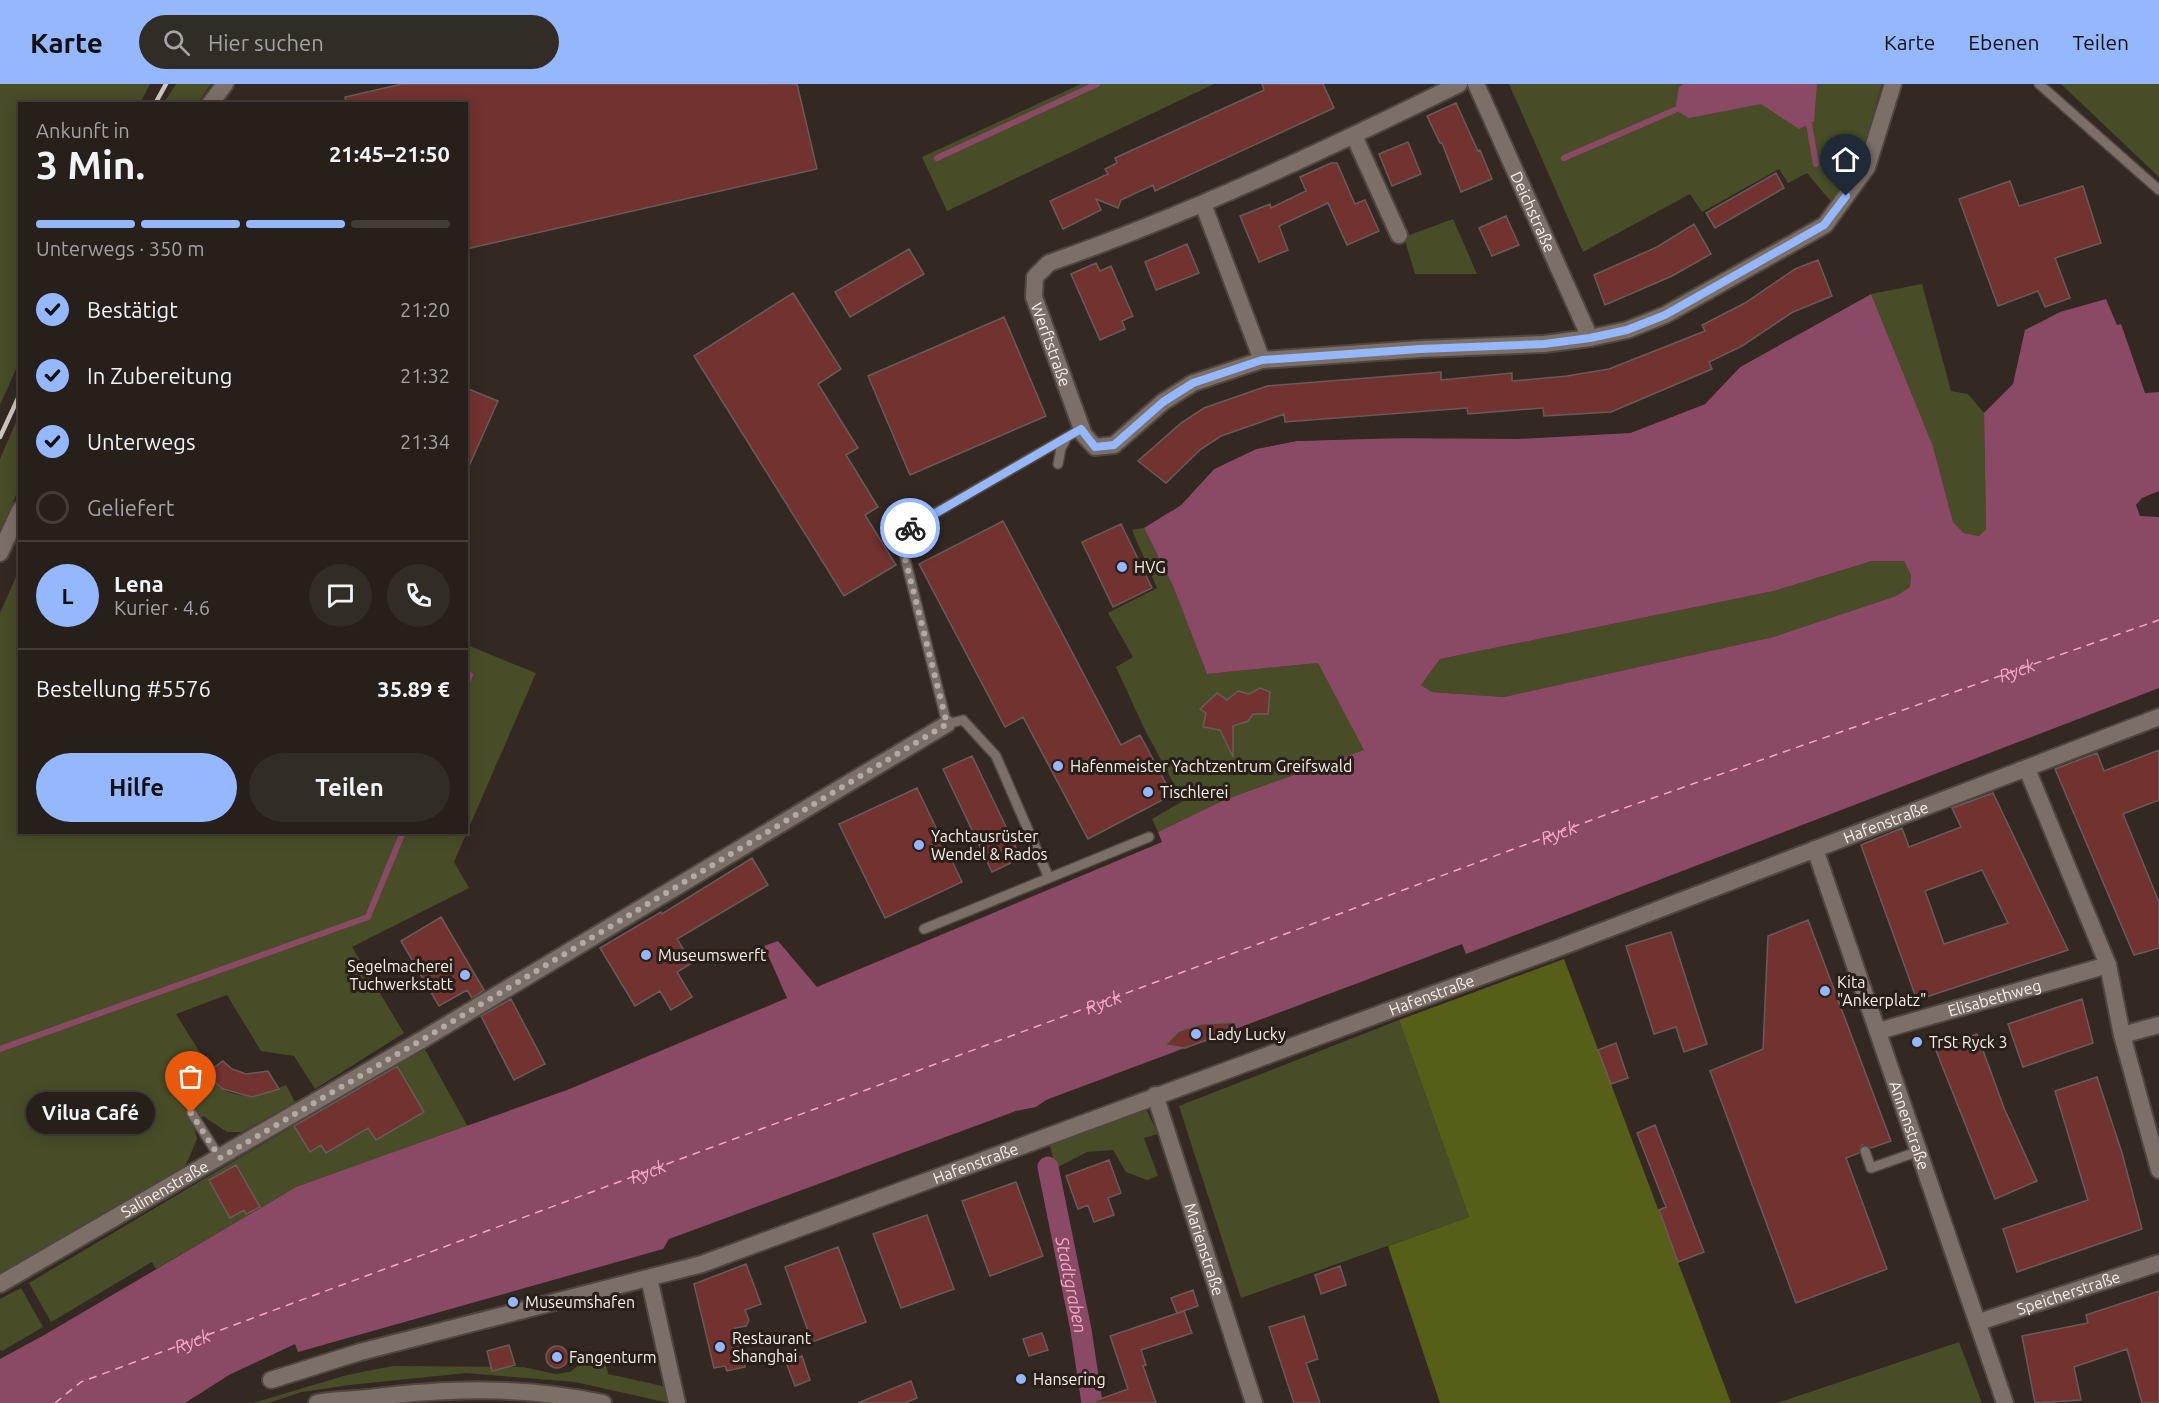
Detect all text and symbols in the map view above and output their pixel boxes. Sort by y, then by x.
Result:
search box [139,15,559,69]
icon: search [160,26,193,59]
text: Karte [30,27,103,58]
text: Hier suchen [208,30,324,55]
text: Karte [1884,30,1935,54]
text: Ebenen [1968,30,2040,54]
text: Teilen [2073,30,2129,54]
text: Ankunft in [36,119,130,142]
pin [1820,134,1871,196]
text: 21:45–21:50 [329,141,450,166]
text: 3 Min. [36,143,145,186]
icon: home [1829,143,1862,176]
street label: Deichstraße [1507,169,1559,255]
text: Unterwegs · 350 m [36,237,204,260]
icon: check [36,293,69,326]
text: Bestätigt [87,297,178,322]
text: 21:20 [400,298,450,321]
street label: Werftstraße [1028,300,1075,389]
icon: check [36,359,69,392]
text: In Zubereitung [87,363,232,388]
text: 21:32 [400,364,450,387]
icon: check [36,425,69,458]
text: Unterwegs [87,429,196,454]
text: 21:34 [400,430,450,453]
text: Geliefert [87,495,174,520]
courier [880,498,940,558]
icon: bike [894,512,927,545]
place label: HVG [1134,558,1166,576]
marker: HVG [1115,560,1129,574]
button: chat [309,564,372,627]
button: phone [387,564,450,627]
text: Lena [114,571,164,596]
text: L [61,583,74,608]
text: Kurier · 4.6 [114,596,210,619]
water label: Ryck [1996,654,2038,686]
text: Bestellung #5576 [36,676,211,701]
text: 35.89 € [377,676,450,701]
button: Hilfe [36,753,237,822]
button: Teilen [249,753,450,822]
place label: Hafenmeister Yachtzentrum Greifswald [1070,757,1352,775]
marker: Hafenmeister Yachtzentrum Greifswald [1051,759,1065,773]
place label: Tischlerei [1160,783,1228,801]
marker: Tischlerei [1141,785,1155,799]
street label: Hafenstraße [1841,798,1931,847]
water label: Ryck [1538,816,1580,848]
place label: Yachtausrüster Wendel & Rados [931,827,1048,863]
marker: Yachtausrüster Wendel & Rados [912,838,926,852]
place label: Museumswerft [658,946,767,964]
marker: Museumswerft [639,948,653,962]
place label: Segelmacherei Tuchwerkstatt [347,957,454,993]
marker: Segelmacherei Tuchwerkstatt [458,968,472,982]
street label: Hafenstraße [1386,971,1477,1019]
place label: Kita "Ankerplatz" [1837,973,1926,1009]
street label: Elisabethweg [1946,976,2043,1020]
marker: Kita "Ankerplatz" [1818,984,1832,998]
water label: Ryck [1082,986,1125,1018]
place label: Lady Lucky [1208,1025,1286,1043]
marker: Lady Lucky [1189,1027,1203,1041]
place label: TrSt Ryck 3 [1929,1033,2008,1051]
marker: TrSt Ryck 3 [1910,1035,1924,1049]
pin [165,1051,216,1113]
icon: bag [174,1060,207,1093]
street label: Annenstraße [1886,1078,1933,1172]
callout: Vilua Café [26,1092,155,1134]
text: Vilua Café [42,1101,139,1124]
street label: Hafenstraße [930,1139,1021,1187]
water label: Ryck [627,1155,669,1187]
street label: Salinenstraße [118,1157,211,1221]
street label: Marienstraße [1181,1201,1228,1298]
water label: Stadtgraben [1052,1234,1091,1335]
street label: Speicherstraße [2014,1267,2122,1318]
place label: Museumshafen [525,1293,635,1311]
marker: Museumshafen [506,1295,520,1309]
water label: Ryck [171,1325,214,1357]
place label: Restaurant Shanghai [732,1329,812,1365]
marker: Restaurant Shanghai [713,1340,727,1354]
place label: Fangenturm [569,1348,657,1366]
marker: Fangenturm [550,1350,564,1364]
place label: Hansering [1033,1370,1106,1388]
marker: Hansering [1014,1372,1028,1386]

